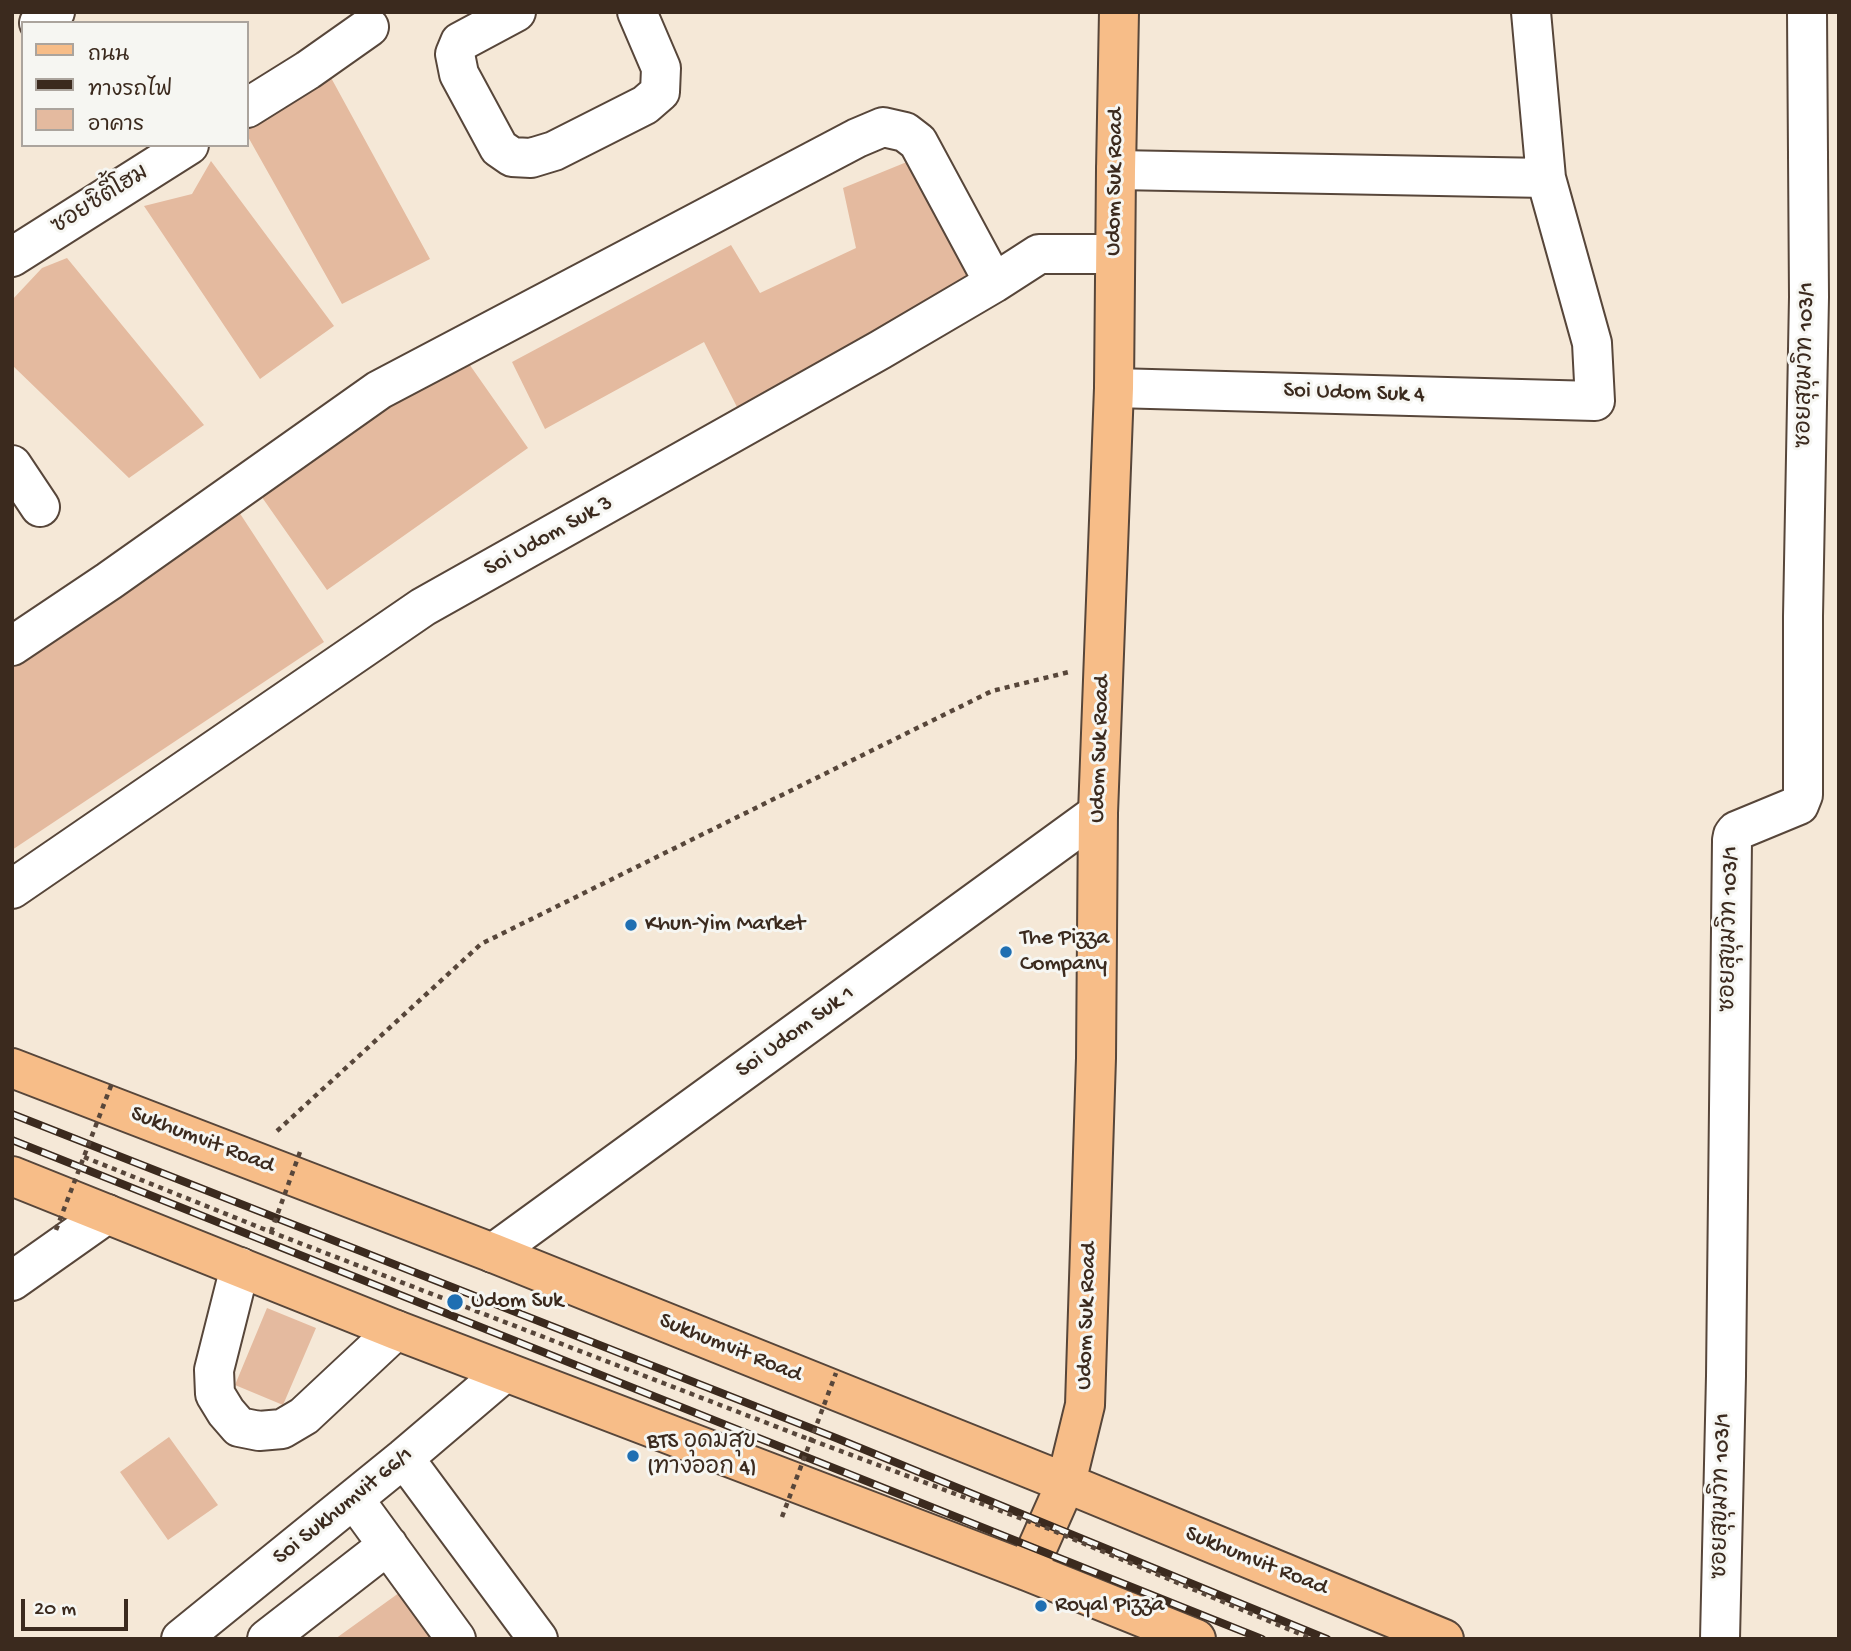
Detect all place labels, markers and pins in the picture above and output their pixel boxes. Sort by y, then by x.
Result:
place label: Khun-Yim Market [645,911,805,939]
marker: Khun-Yim Market [623,917,639,933]
place label: The Pizza Company [1020,925,1109,979]
marker: The Pizza Company [998,944,1014,960]
place label: Udom Suk [471,1288,563,1316]
marker: Udom Suk [445,1292,465,1312]
place label: BTS อุดมสุข (ทางออก 4) [647,1429,757,1483]
marker: BTS อุดมสุข (ทางออก 4) [625,1448,641,1464]
place label: Royal Pizza [1055,1592,1164,1620]
marker: Royal Pizza [1033,1598,1049,1614]

